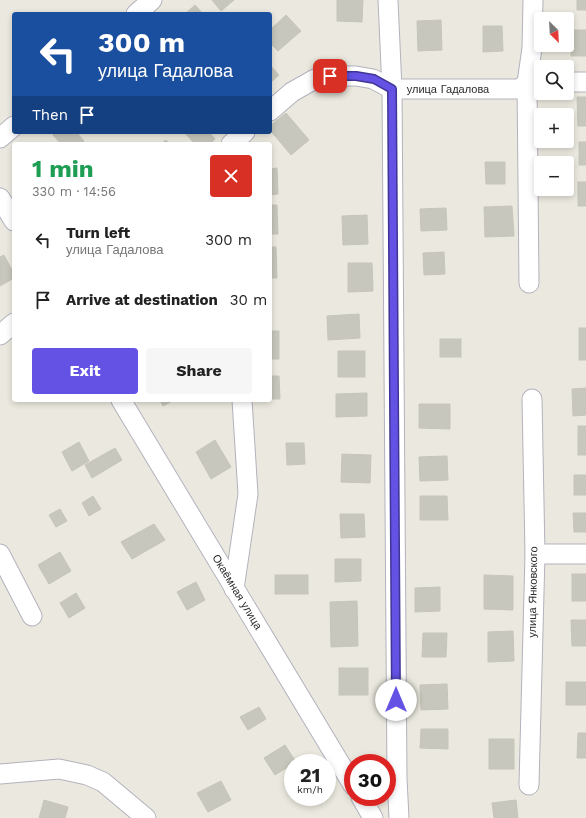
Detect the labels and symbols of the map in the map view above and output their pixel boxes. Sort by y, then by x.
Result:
north arrow [534,12,574,52]
pin [313,59,347,93]
street label: улица Гадалова [407,83,490,96]
street label: улица Янковского [526,546,540,638]
street label: Окаёмная улица [209,552,265,633]
position arrow [375,679,417,721]
speed limit sign: 30 [344,754,396,806]

